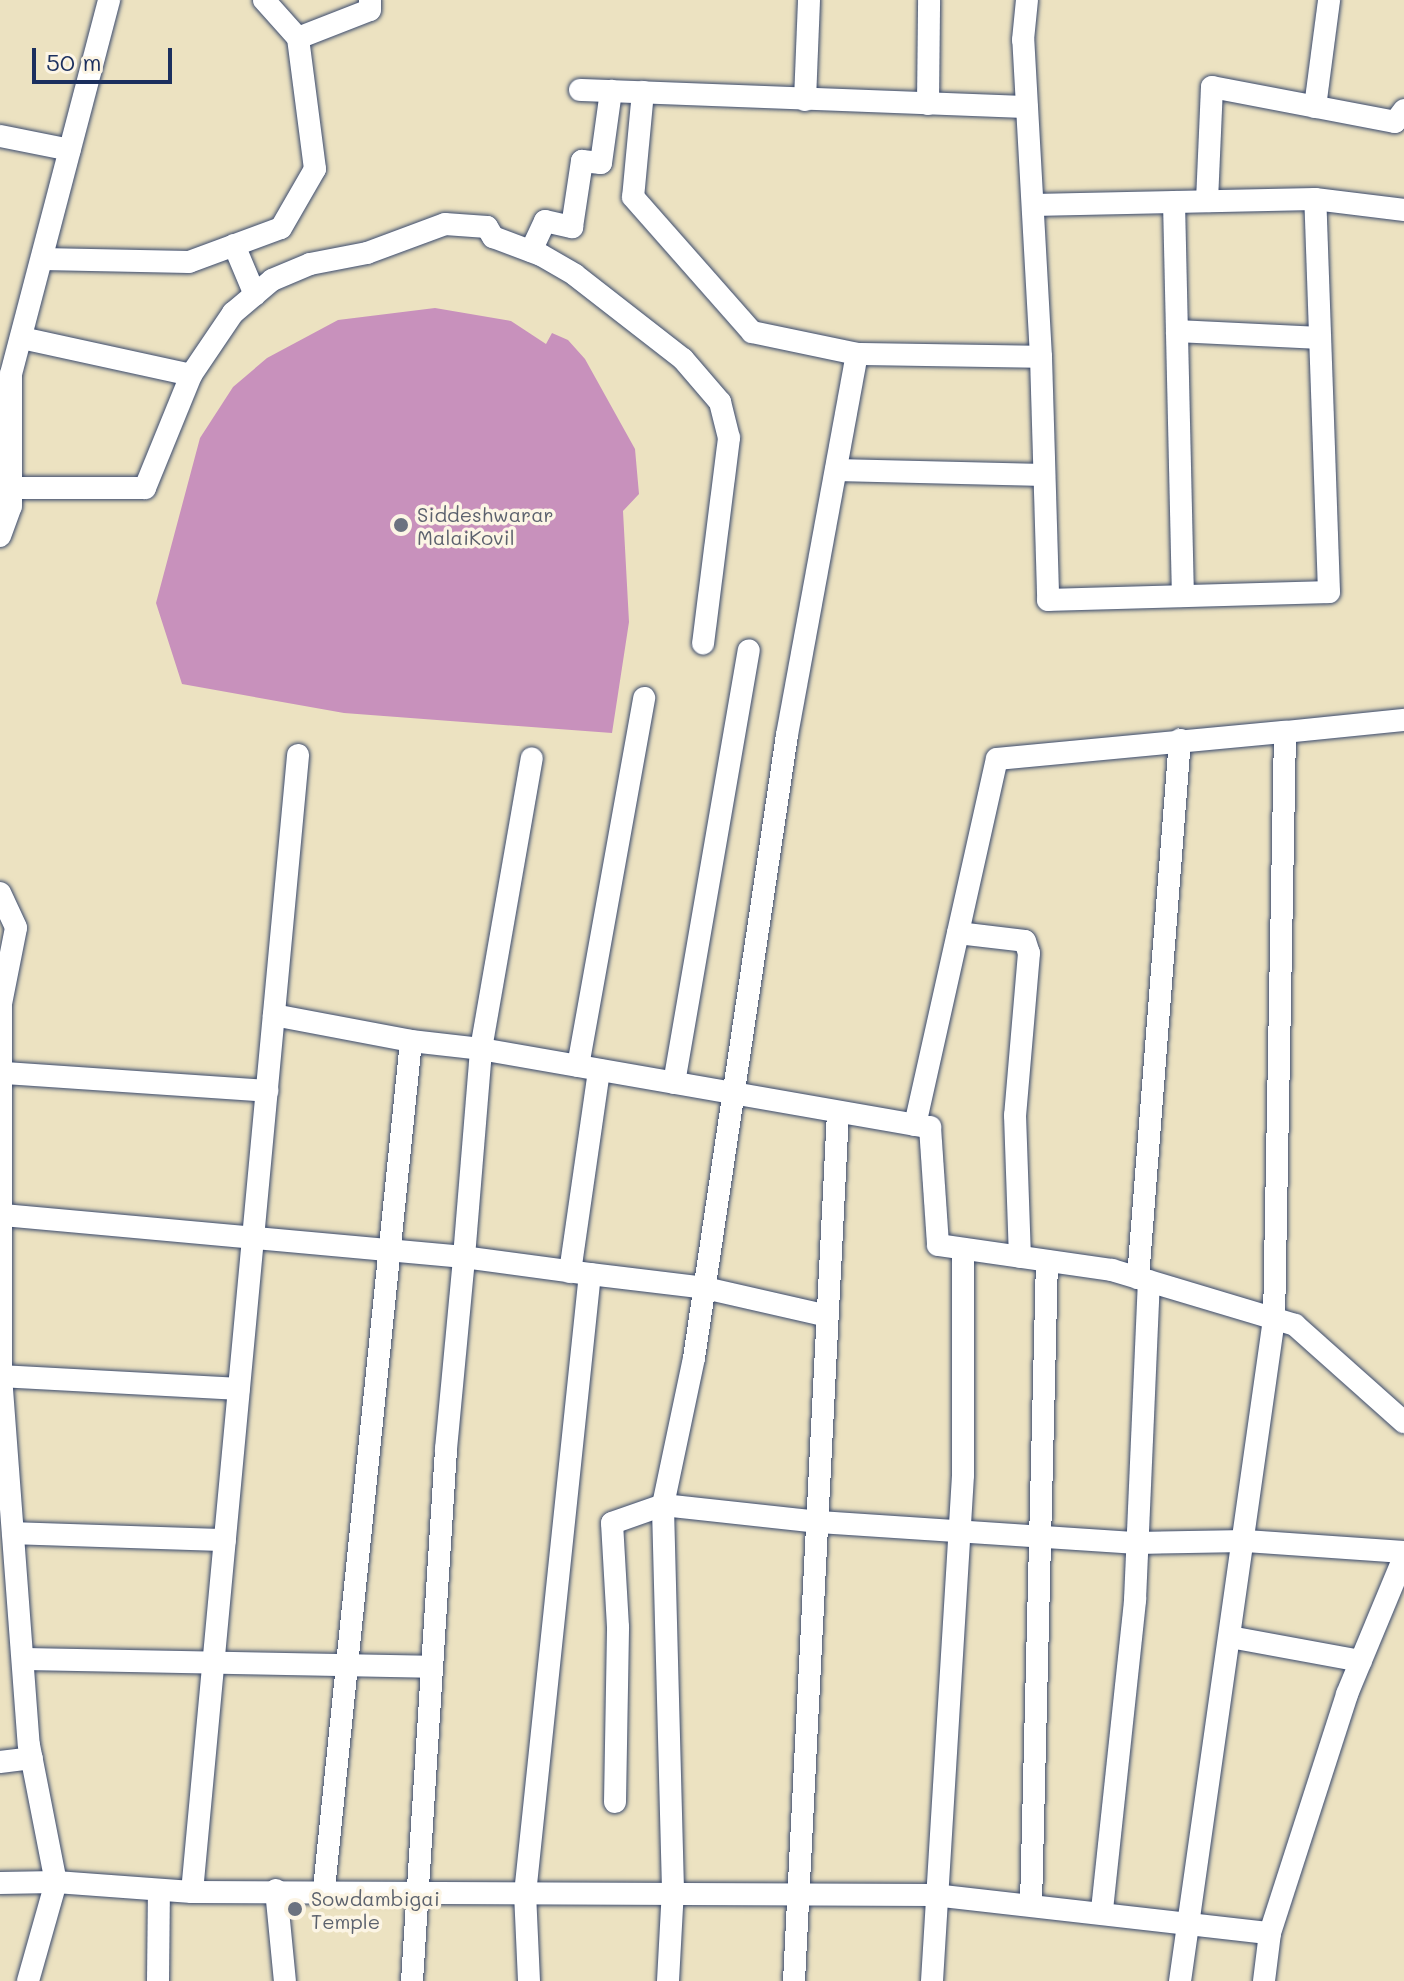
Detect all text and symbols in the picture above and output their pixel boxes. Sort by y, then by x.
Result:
scale bar [36,32,176,82]
text: 50 m [46,46,102,77]
place label: Siddeshwarar MalaiKovil [417,502,554,549]
marker: Siddeshwarar MalaiKovil [392,516,410,534]
place label: Sowdambigai Temple [311,1886,440,1933]
marker: Sowdambigai Temple [286,1900,304,1918]

